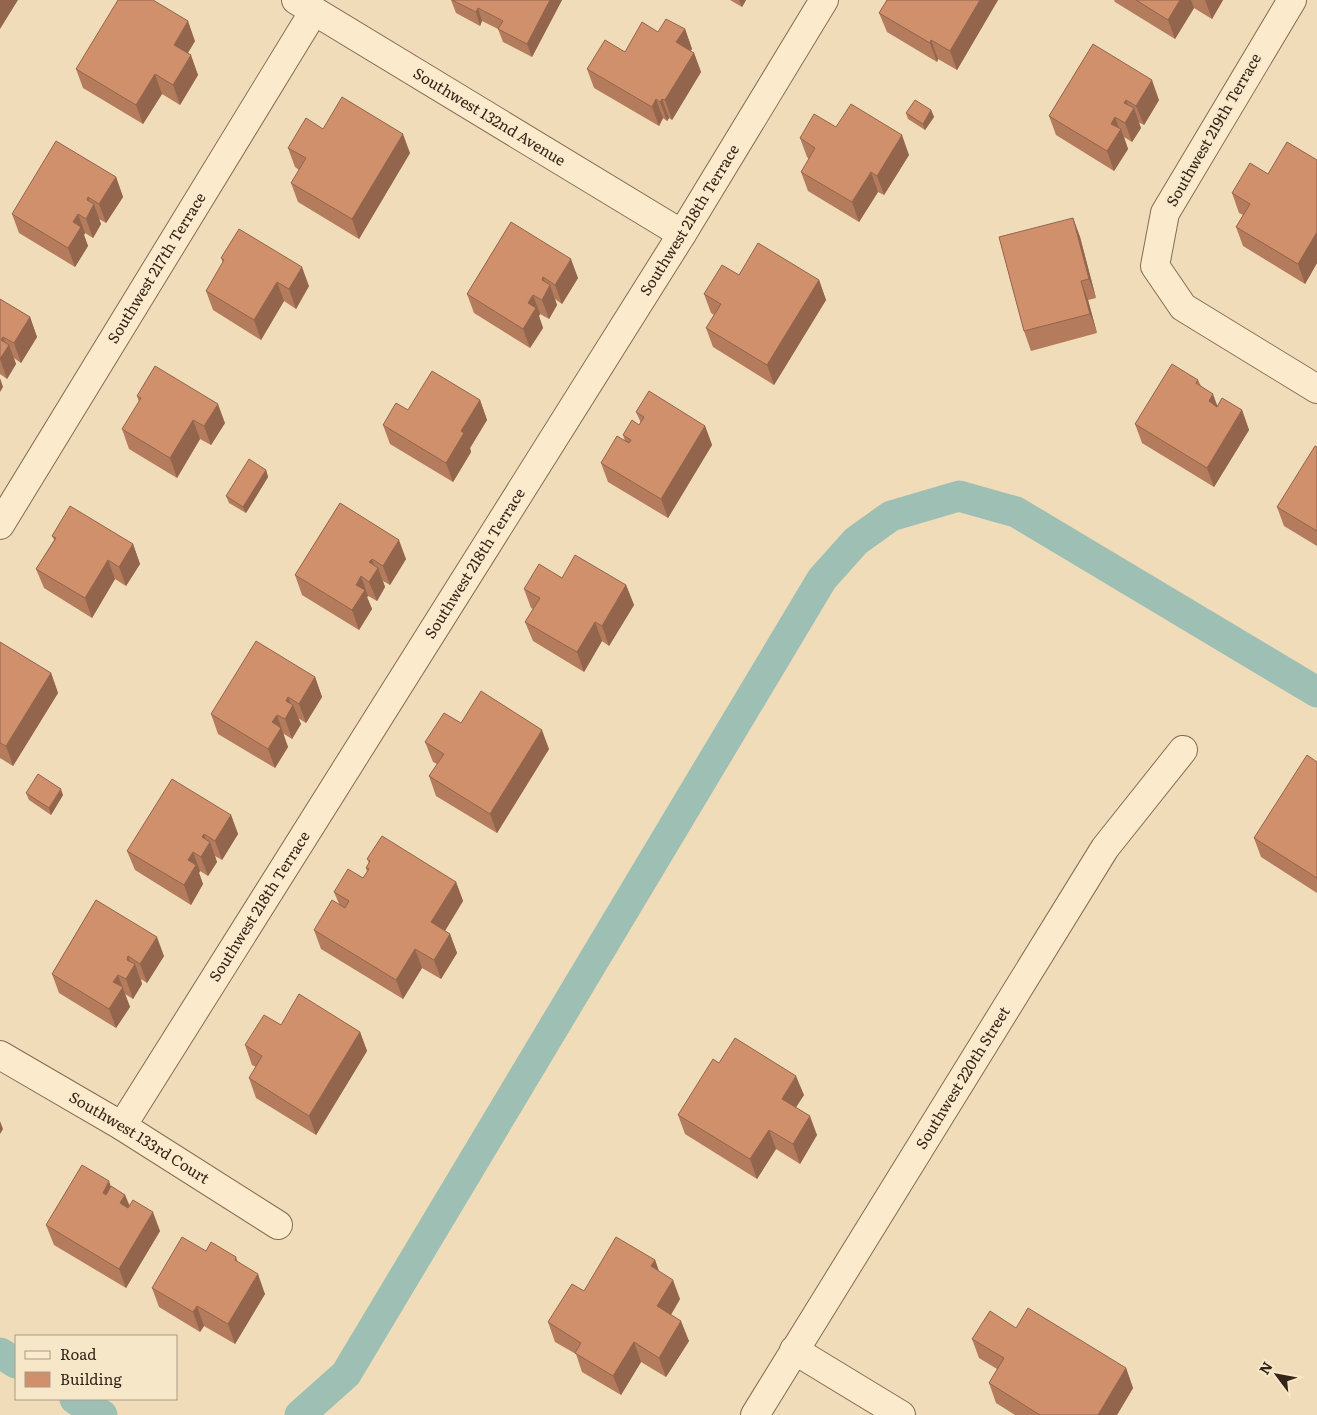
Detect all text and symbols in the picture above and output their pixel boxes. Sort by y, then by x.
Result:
street label: Southwest 219th Terrace [1159,48,1266,210]
street label: Southwest 132nd Avenue [410,61,571,171]
street label: Southwest 218th Terrace [633,139,744,300]
street label: Southwest 217th Terrace [101,187,211,347]
street label: Southwest 218th Terrace [418,483,530,643]
street label: Southwest 218th Terrace [202,826,315,986]
street label: Southwest 220th Street [909,1001,1015,1153]
street label: Southwest 133rd Court [65,1085,215,1189]
legend [15,1335,178,1400]
text: Road [60,1342,96,1365]
north arrow [1252,1350,1302,1400]
text: N [1254,1357,1277,1378]
text: Building [60,1367,122,1390]

